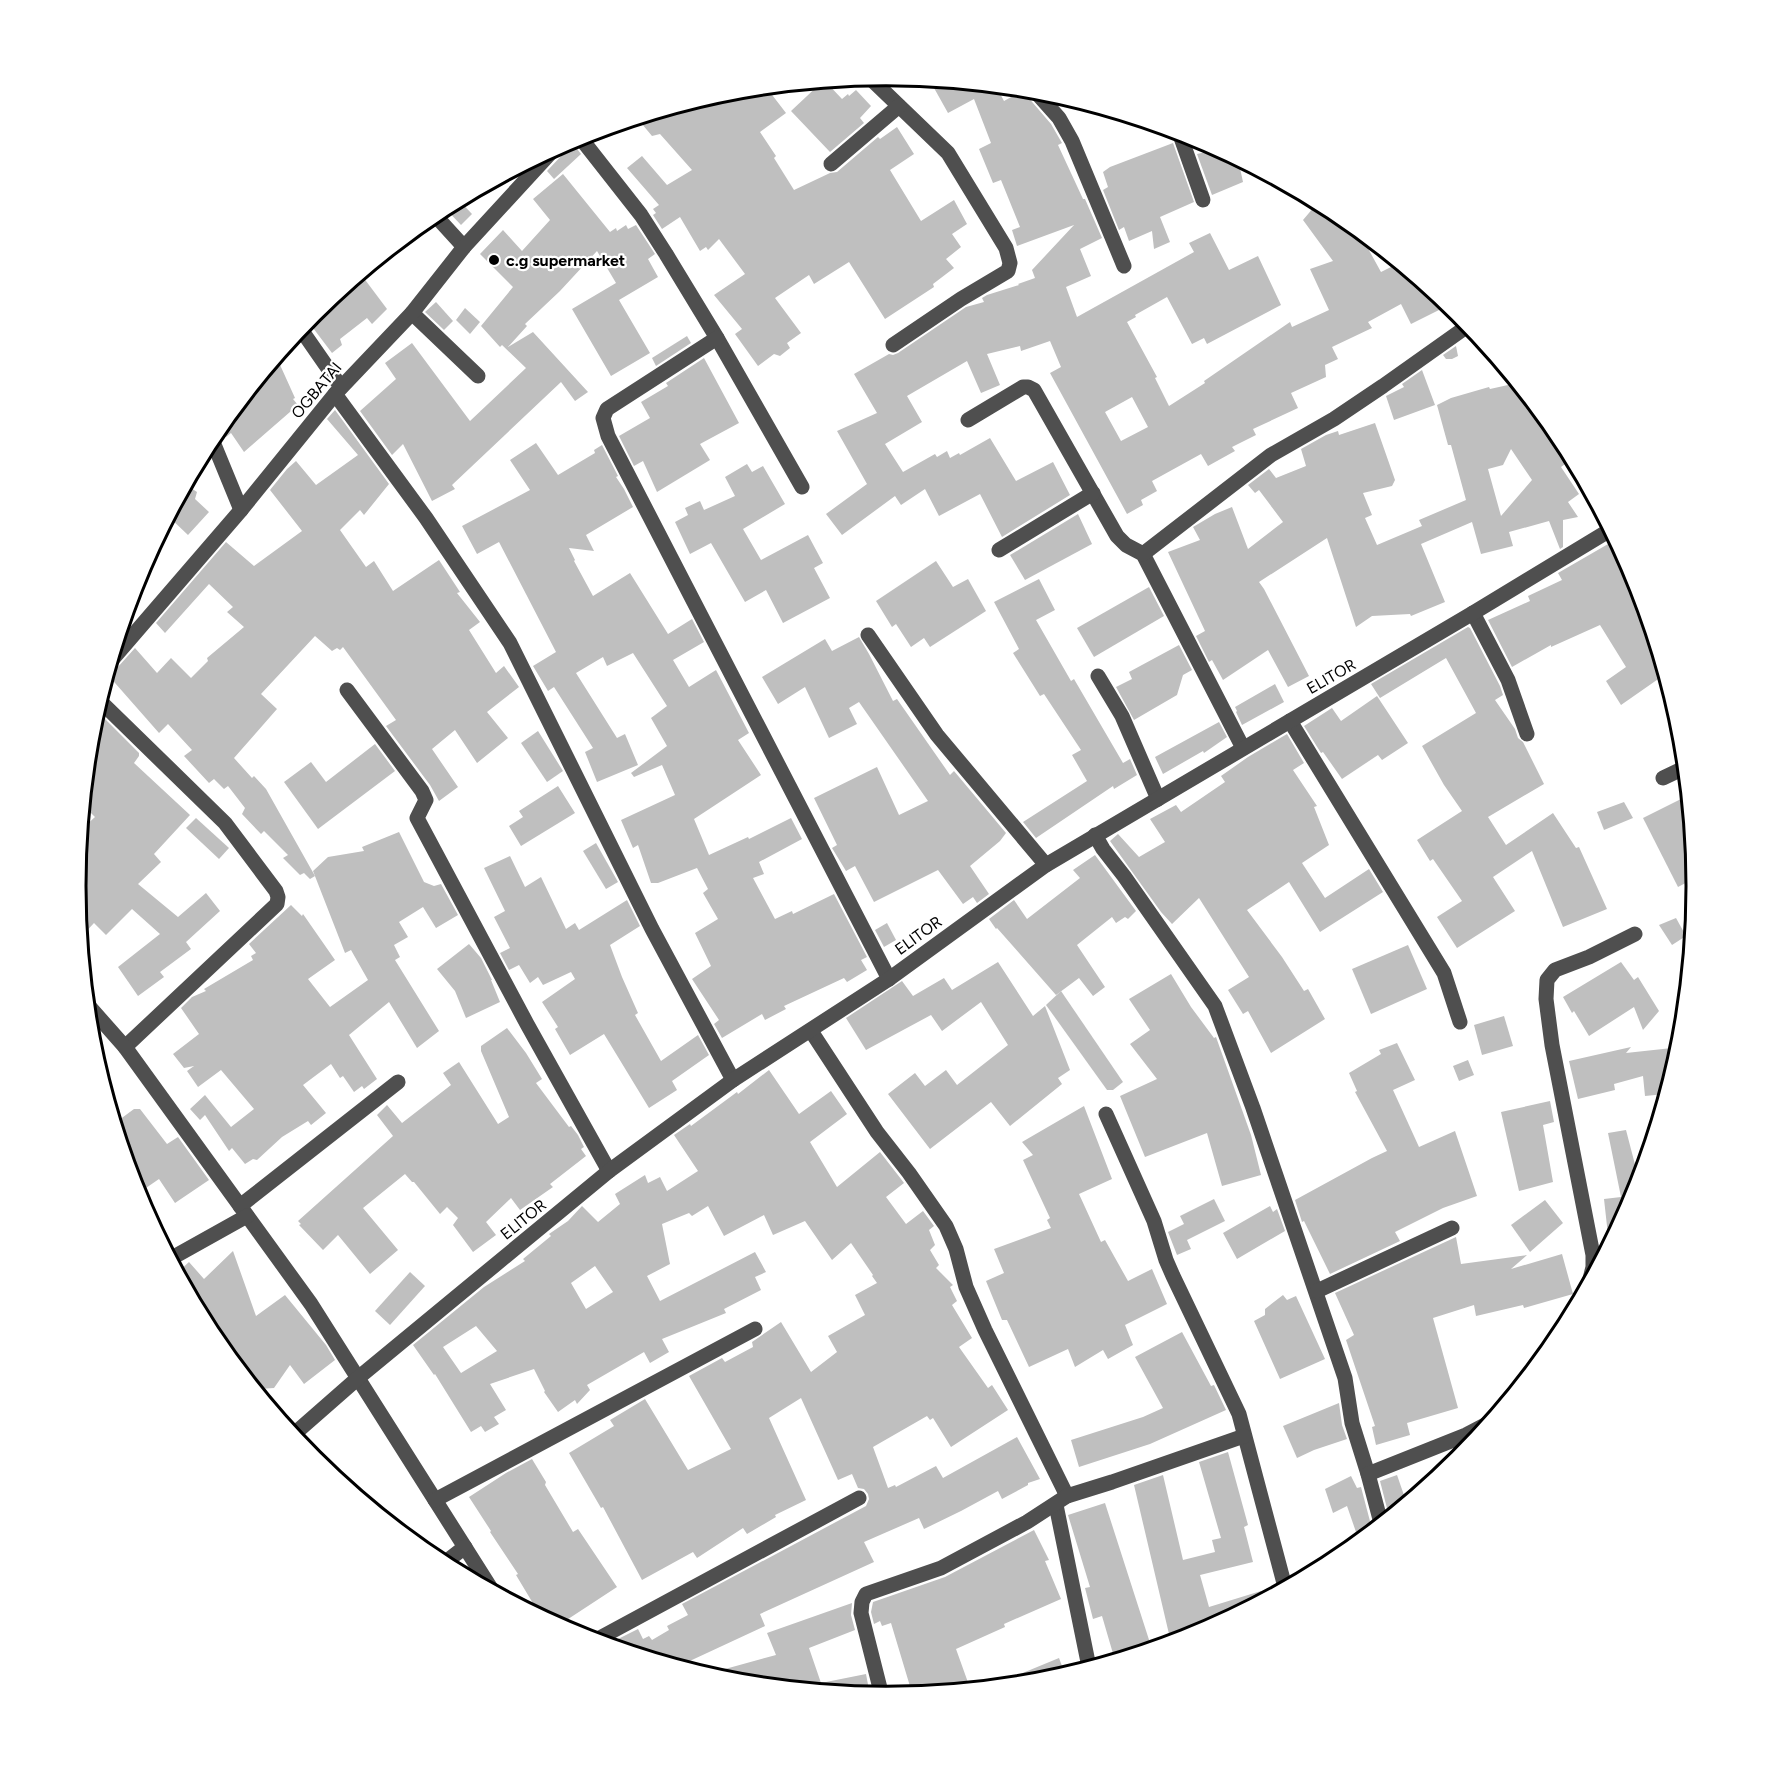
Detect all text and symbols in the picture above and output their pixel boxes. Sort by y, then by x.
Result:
place label: c.g supermarket [506,251,625,270]
marker: c.g supermarket [487,253,501,267]
street label: OGBATAI [287,358,345,422]
street label: ELITOR [1303,655,1359,698]
street label: ELITOR [891,912,945,959]
street label: ELITOR [497,1195,550,1244]

